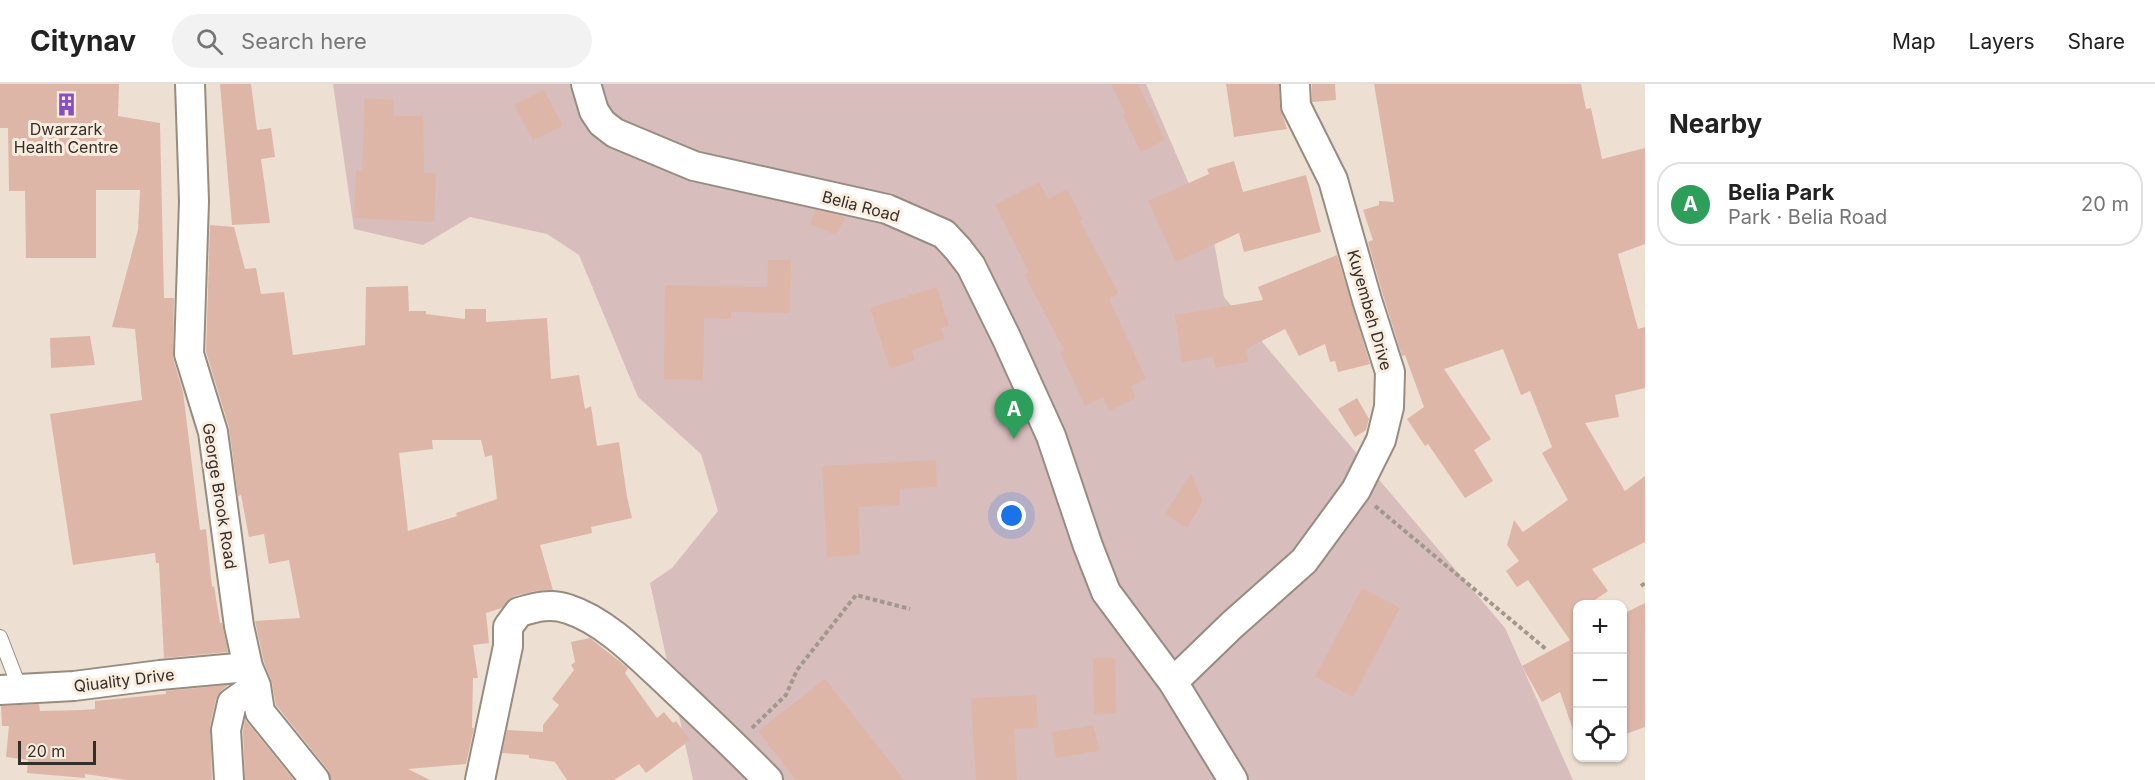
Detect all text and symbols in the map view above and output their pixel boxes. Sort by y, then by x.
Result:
search box [172,14,592,68]
text: Citynav [30,24,136,58]
icon: search [193,25,226,58]
text: Search here [241,28,367,54]
text: Map [1892,29,1936,54]
text: Layers [1969,29,2035,54]
text: Share [2068,29,2125,54]
building icon: Dwarzark Health Centre [53,91,79,117]
text: Nearby [1669,108,1762,139]
place label: Dwarzark Health Centre [14,119,118,157]
text: Belia Park [1728,179,1834,205]
street label: Belia Road [820,186,902,226]
text: A [1683,192,1698,216]
text: 20 m [2081,192,2129,216]
text: Park · Belia Road [1728,205,1887,229]
street label: Kuyembeh Drive [1343,247,1397,373]
pin: A [994,390,1034,439]
street label: George Brook Road [199,422,241,570]
your location [997,501,1026,530]
map controls [1573,600,1627,762]
button: + [1573,600,1627,654]
button: − [1573,654,1627,708]
street label: Qiuality Drive [73,664,175,696]
button: locate [1573,708,1627,762]
scale bar [18,738,96,766]
text: 20 m [27,741,65,761]

